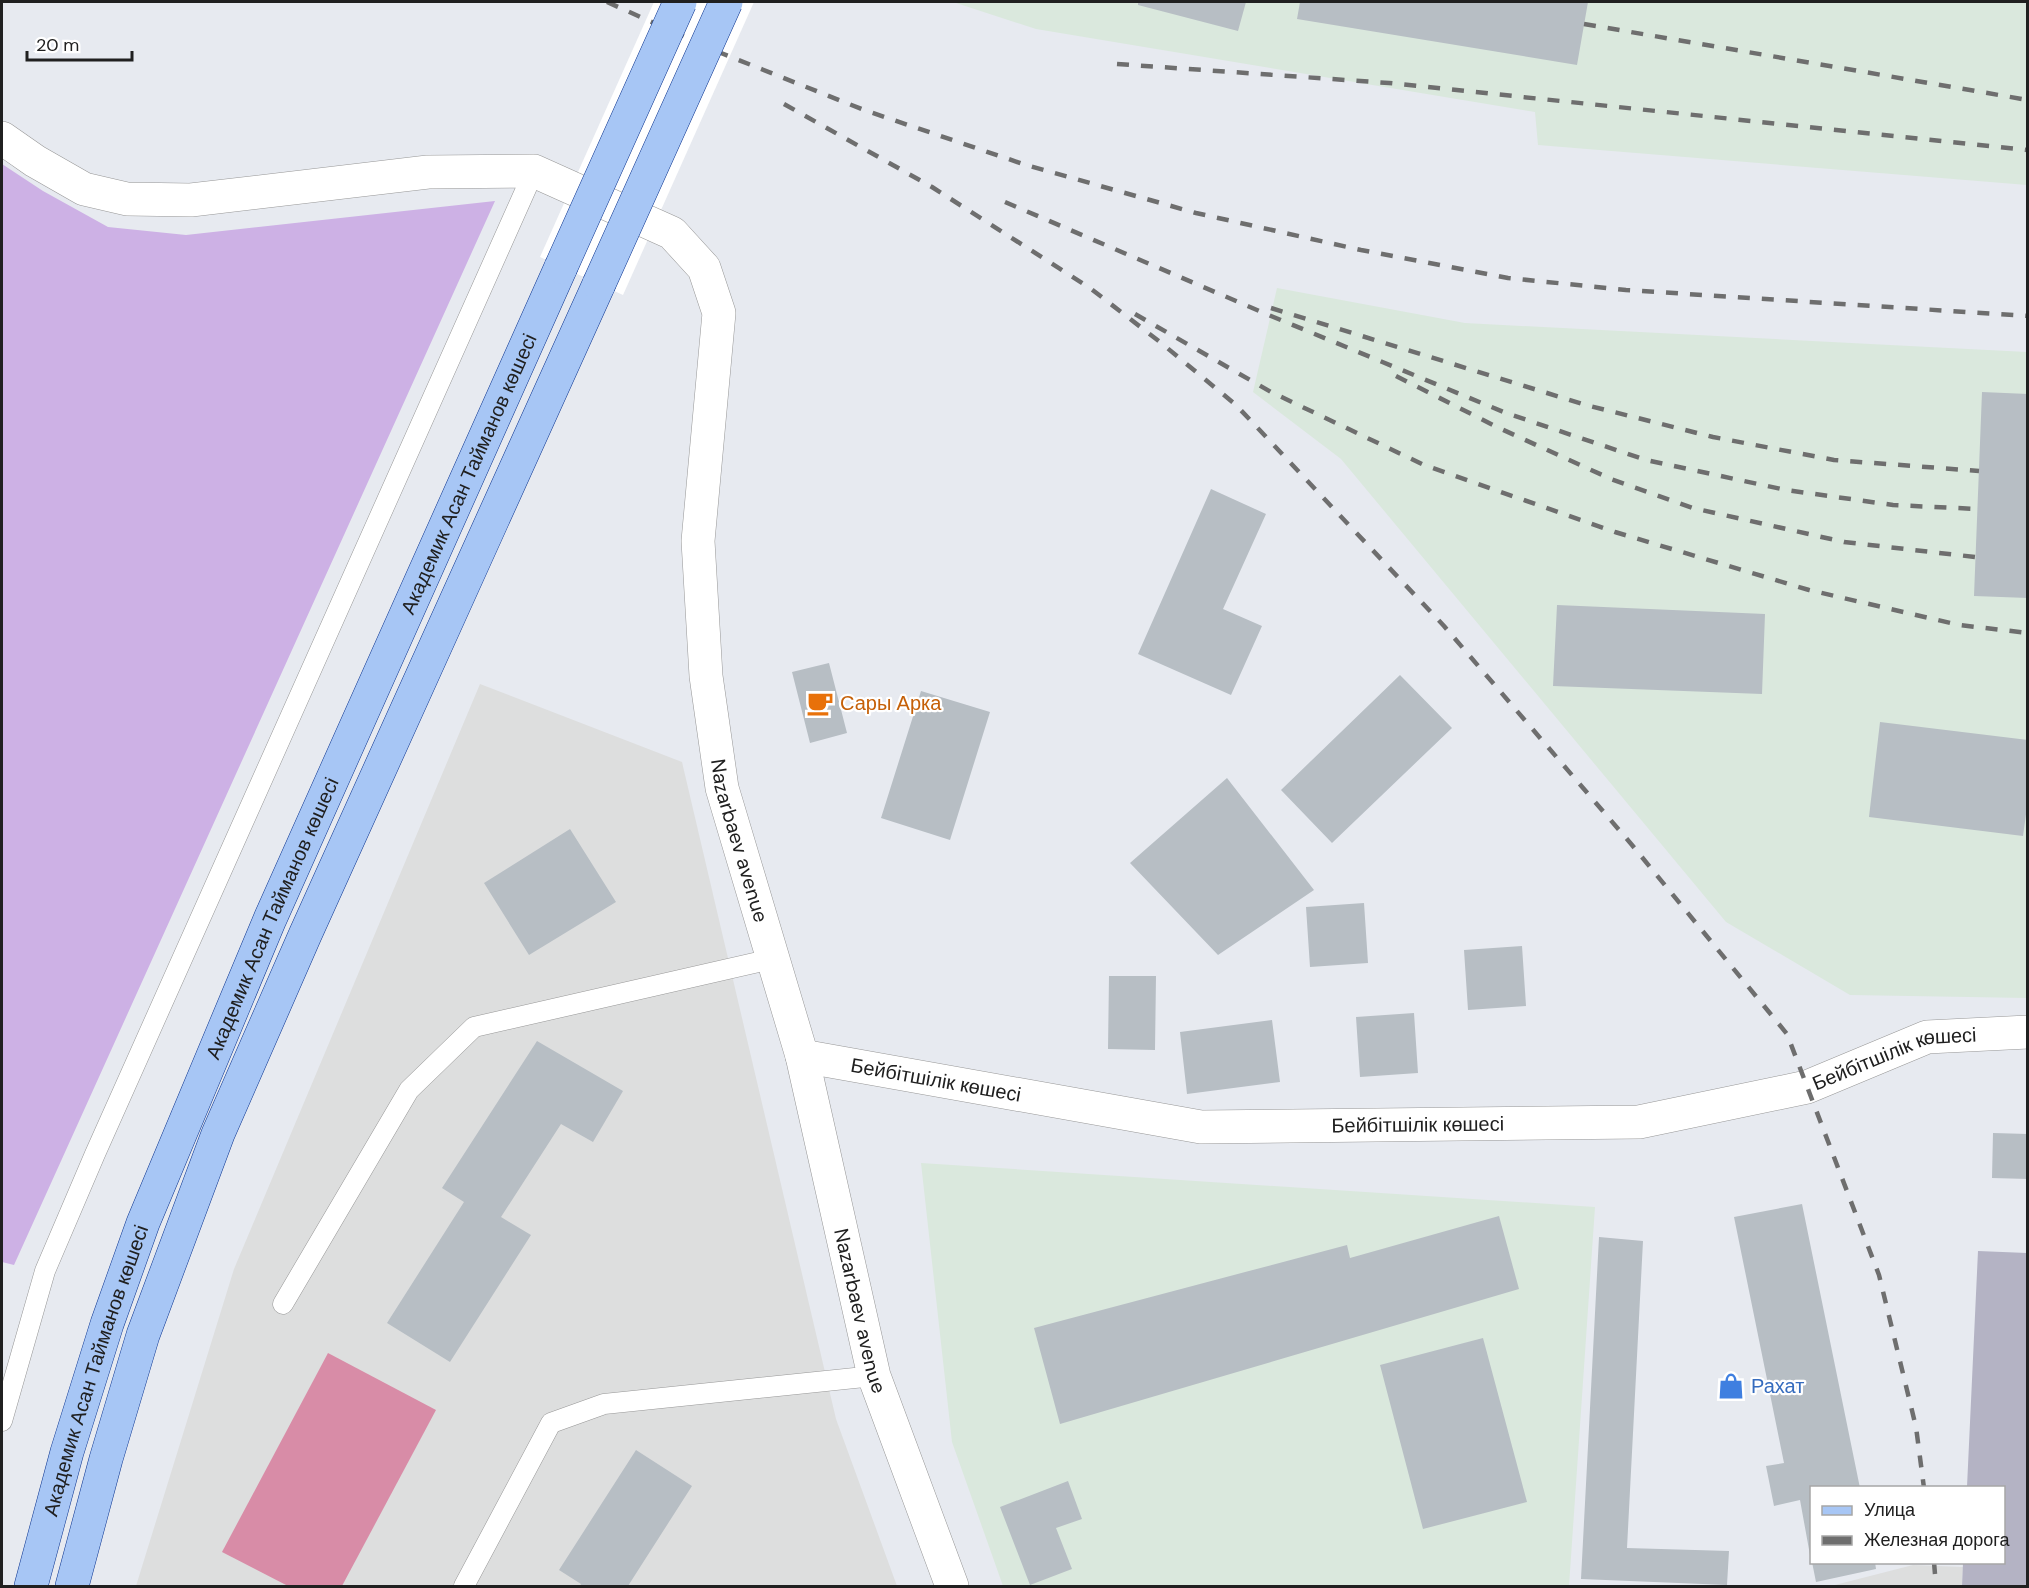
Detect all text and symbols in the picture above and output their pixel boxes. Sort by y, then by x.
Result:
scale bar [27,24,132,62]
text: 20 m [36,33,79,57]
street label: Академик Асан Тайманов көшесі [395,330,543,618]
cafe icon: Сары Арка [805,688,835,718]
place label: Сары Арка [840,690,942,716]
street label: Nazarbaev avenue [705,757,774,925]
street label: Академик Асан Тайманов көшесі [200,773,345,1063]
street label: Бейбітшілік көшесі [1808,1022,1977,1096]
street label: Бейбітшілік көшесі [849,1052,1023,1108]
street label: Бейбітшілік көшесі [1331,1111,1504,1139]
street label: Академик Асан Тайманов көшесі [37,1221,154,1519]
street label: Nazarbaev avenue [828,1226,892,1397]
shop icon: Рахат [1716,1371,1746,1401]
place label: Рахат [1751,1373,1804,1399]
legend [1810,1486,2005,1564]
text: Улица [1864,1498,1916,1522]
text: Железная дорога [1864,1528,2010,1552]

